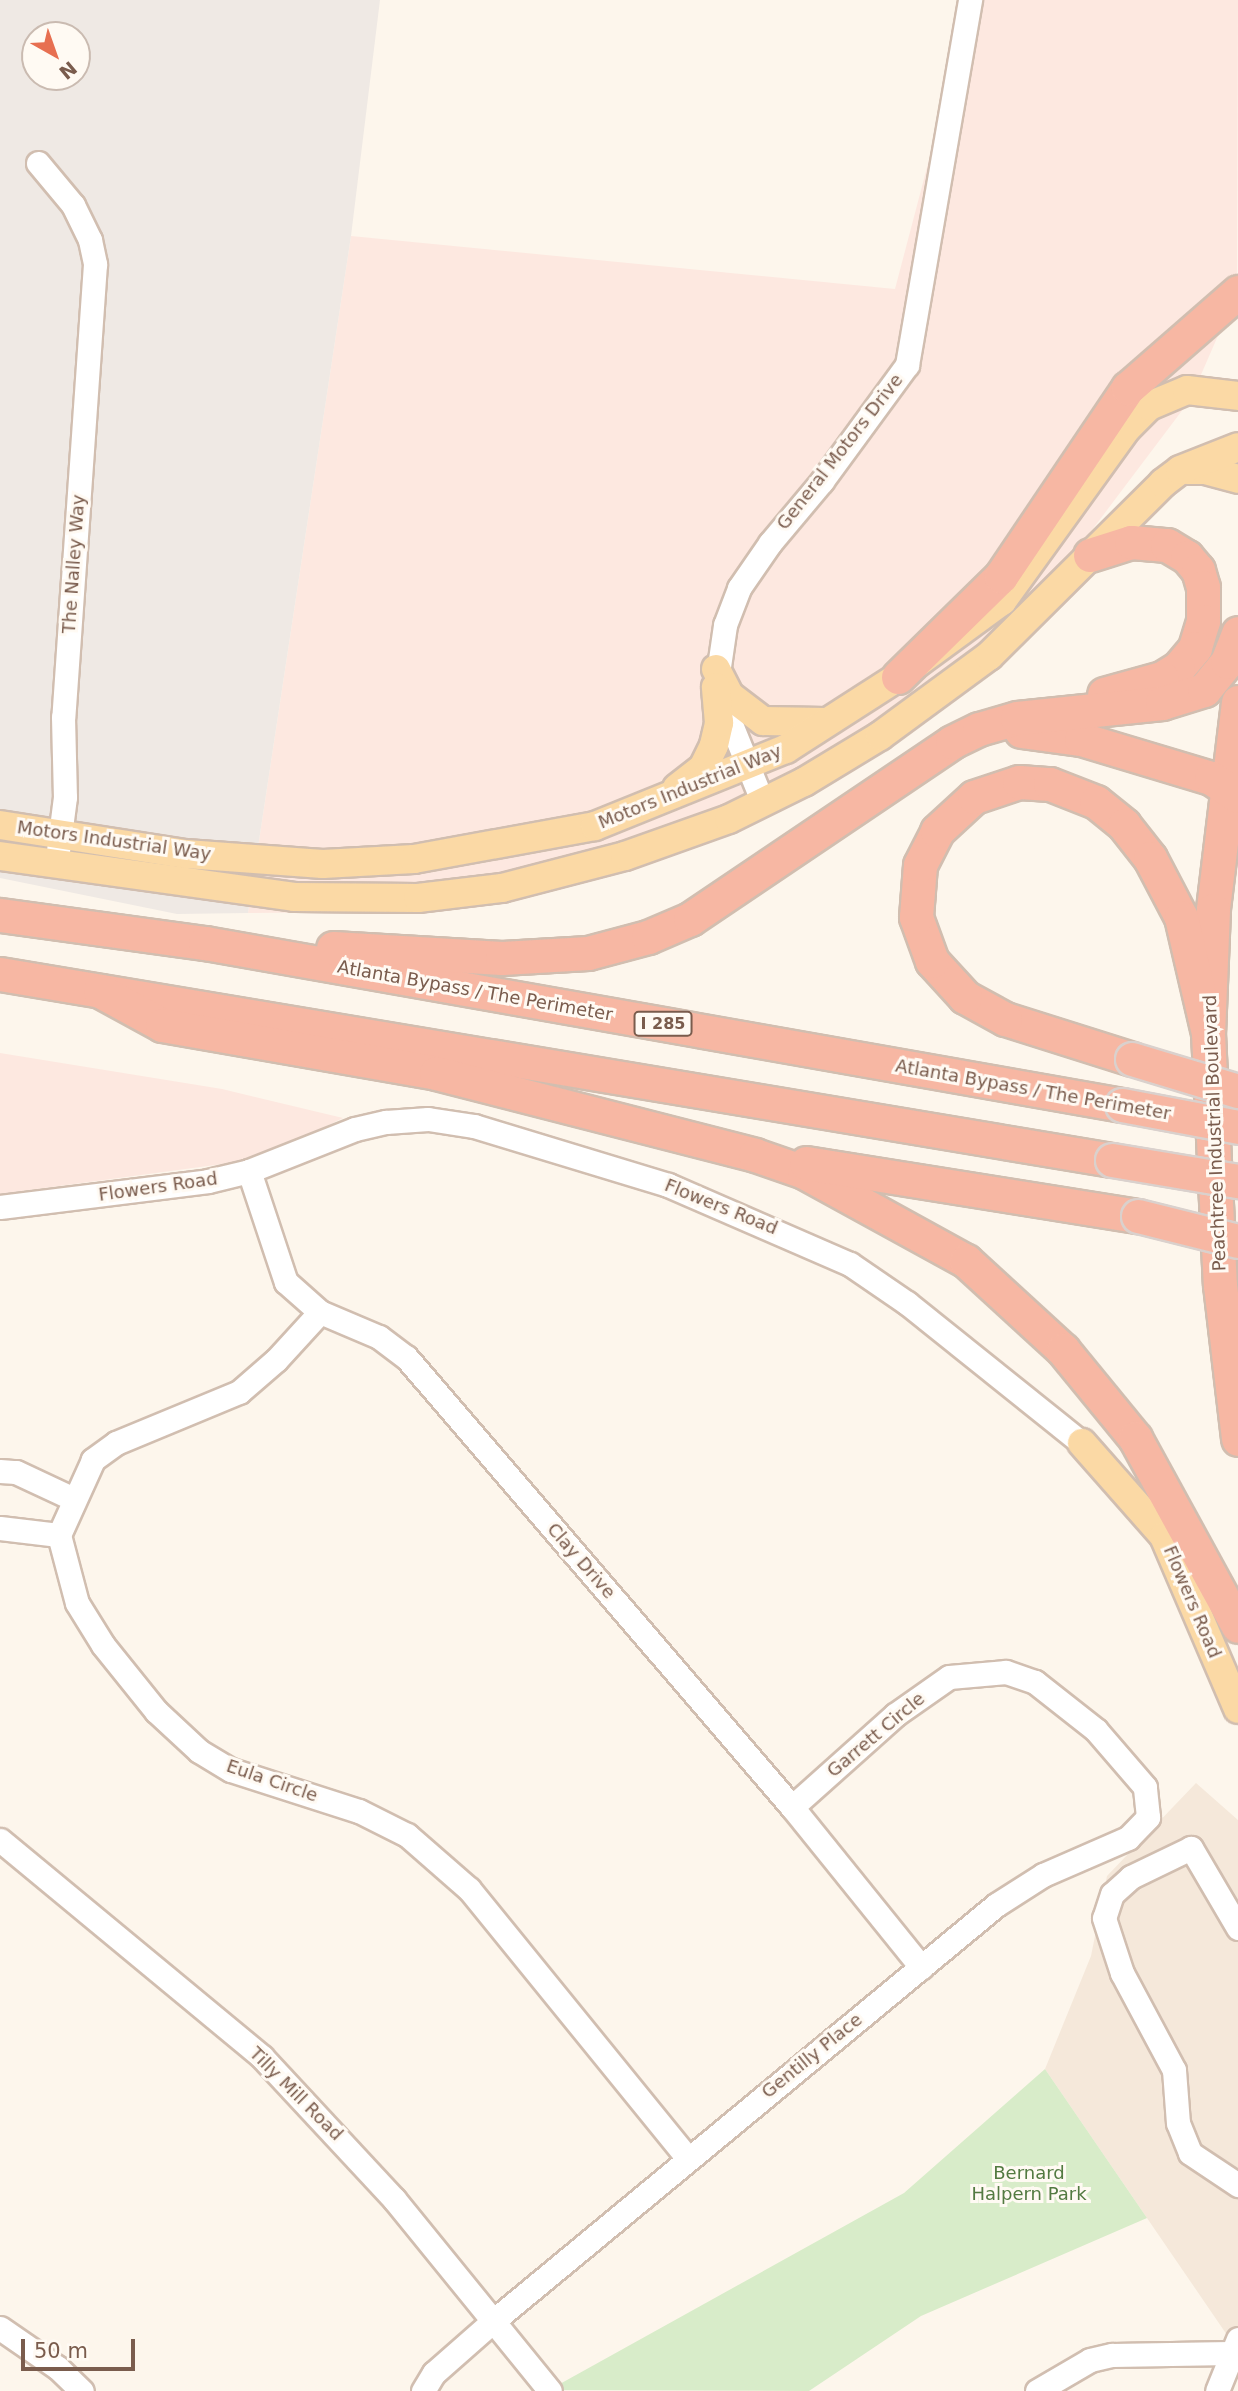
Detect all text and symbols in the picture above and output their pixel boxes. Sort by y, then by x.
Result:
north arrow [21,21,91,91]
text: N [55,57,81,84]
street label: General Motors Drive [772,370,908,534]
street label: The Nalley Way [58,494,90,634]
street label: Motors Industrial Way [595,740,785,834]
street label: Motors Industrial Way [16,817,212,865]
street label: Atlanta Bypass / The Perimeter [336,956,614,1026]
street label: Peachtree Industrial Boulevard [1199,994,1231,1272]
road number: I 285 [633,1012,693,1036]
street label: Atlanta Bypass / The Perimeter [894,1055,1172,1125]
street label: Flowers Road [97,1168,219,1206]
street label: Flowers Road [661,1175,781,1239]
street label: Clay Drive [542,1519,620,1603]
street label: Flowers Road [1159,1543,1225,1661]
street label: Garrett Circle [823,1688,929,1782]
street label: Eula Circle [224,1755,320,1807]
street label: Gentilly Place [758,2009,866,2103]
street label: Tilly Mill Road [245,2043,347,2145]
park label: Bernard Halpern Park [971,2163,1087,2206]
scale bar [24,2324,138,2368]
text: 50 m [34,2339,88,2363]

